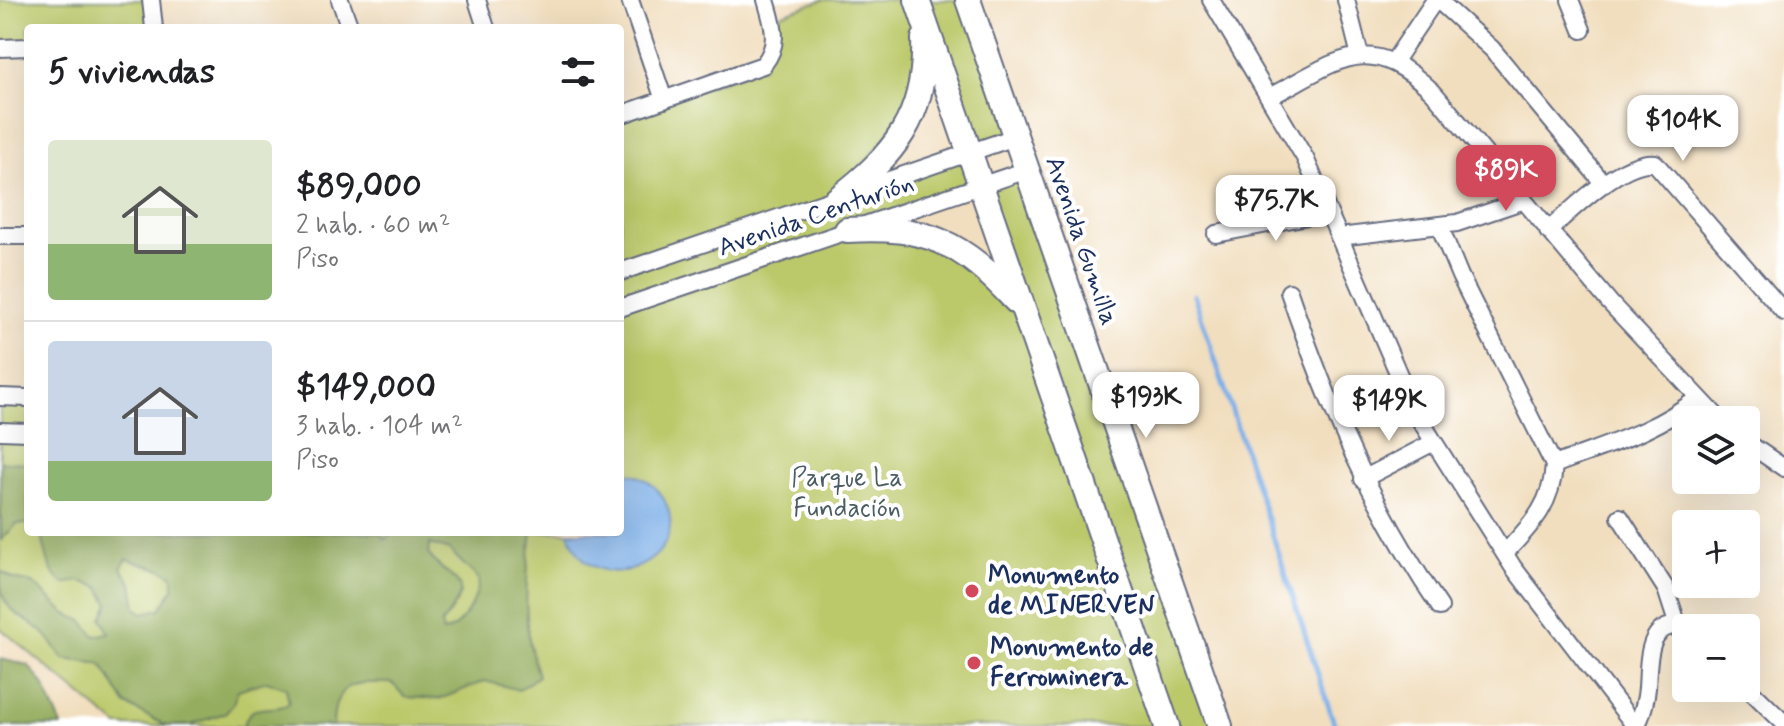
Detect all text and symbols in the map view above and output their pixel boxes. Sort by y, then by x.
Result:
text: 5 viviendas [48,50,215,95]
icon: filters [556,50,600,94]
pin: $104K [1627,95,1739,163]
text: $104K [1645,104,1721,138]
pin: $89K [1459,145,1553,213]
street label: Avenida Gumilla [1036,152,1126,330]
text: $89K [1474,154,1538,188]
text: $89,000 [296,164,422,209]
street label: Avenida Centurión [714,167,918,265]
icon: home [112,172,208,268]
pin: $75.7K [1211,175,1341,243]
text: $75.7K [1234,184,1318,218]
text: 2 hab. · 60 m² [296,209,450,243]
text: Piso [296,243,339,277]
text: $149,000 [296,365,436,410]
pin: $193K [1090,372,1202,440]
icon: home [112,373,208,469]
pin: $149K [1333,375,1445,443]
text: $193K [1110,381,1182,415]
text: $149K [1352,384,1426,418]
map controls [1672,406,1760,702]
button: layers [1672,406,1760,494]
text: 3 hab. · 104 m² [296,410,463,444]
text: Piso [296,444,339,478]
park label: Parque La Fundación [791,462,903,526]
button: + [1672,510,1760,598]
place label: Monumento de MINERVEN [988,559,1155,623]
marker: Monumento de MINERVEN [963,582,981,600]
button: − [1672,614,1760,702]
place label: Monumento de Ferrominera [990,631,1154,695]
marker: Monumento de Ferrominera [965,654,983,672]

